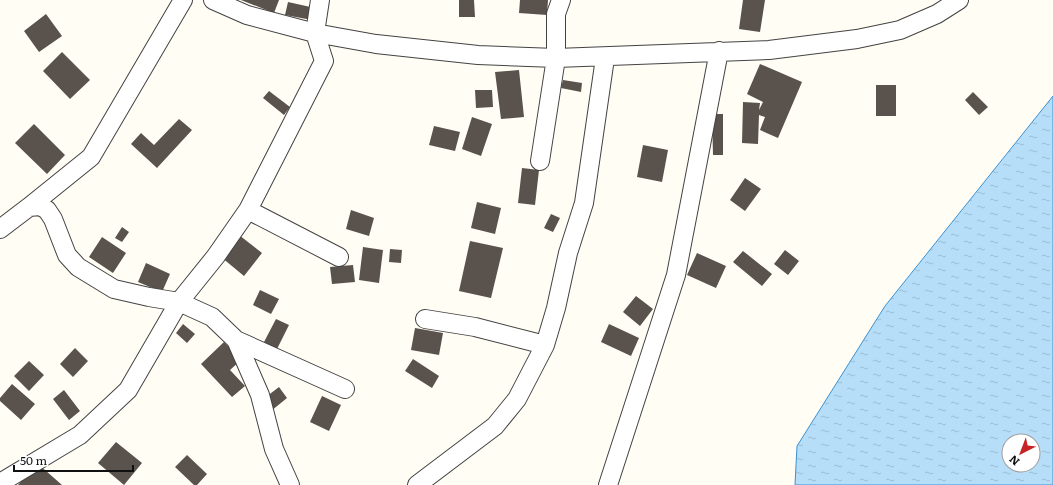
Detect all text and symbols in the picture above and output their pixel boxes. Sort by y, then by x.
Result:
north arrow [1001,433,1041,473]
scale bar [14,447,133,473]
text: 50 m [20,451,47,469]
text: N [1005,452,1022,470]

